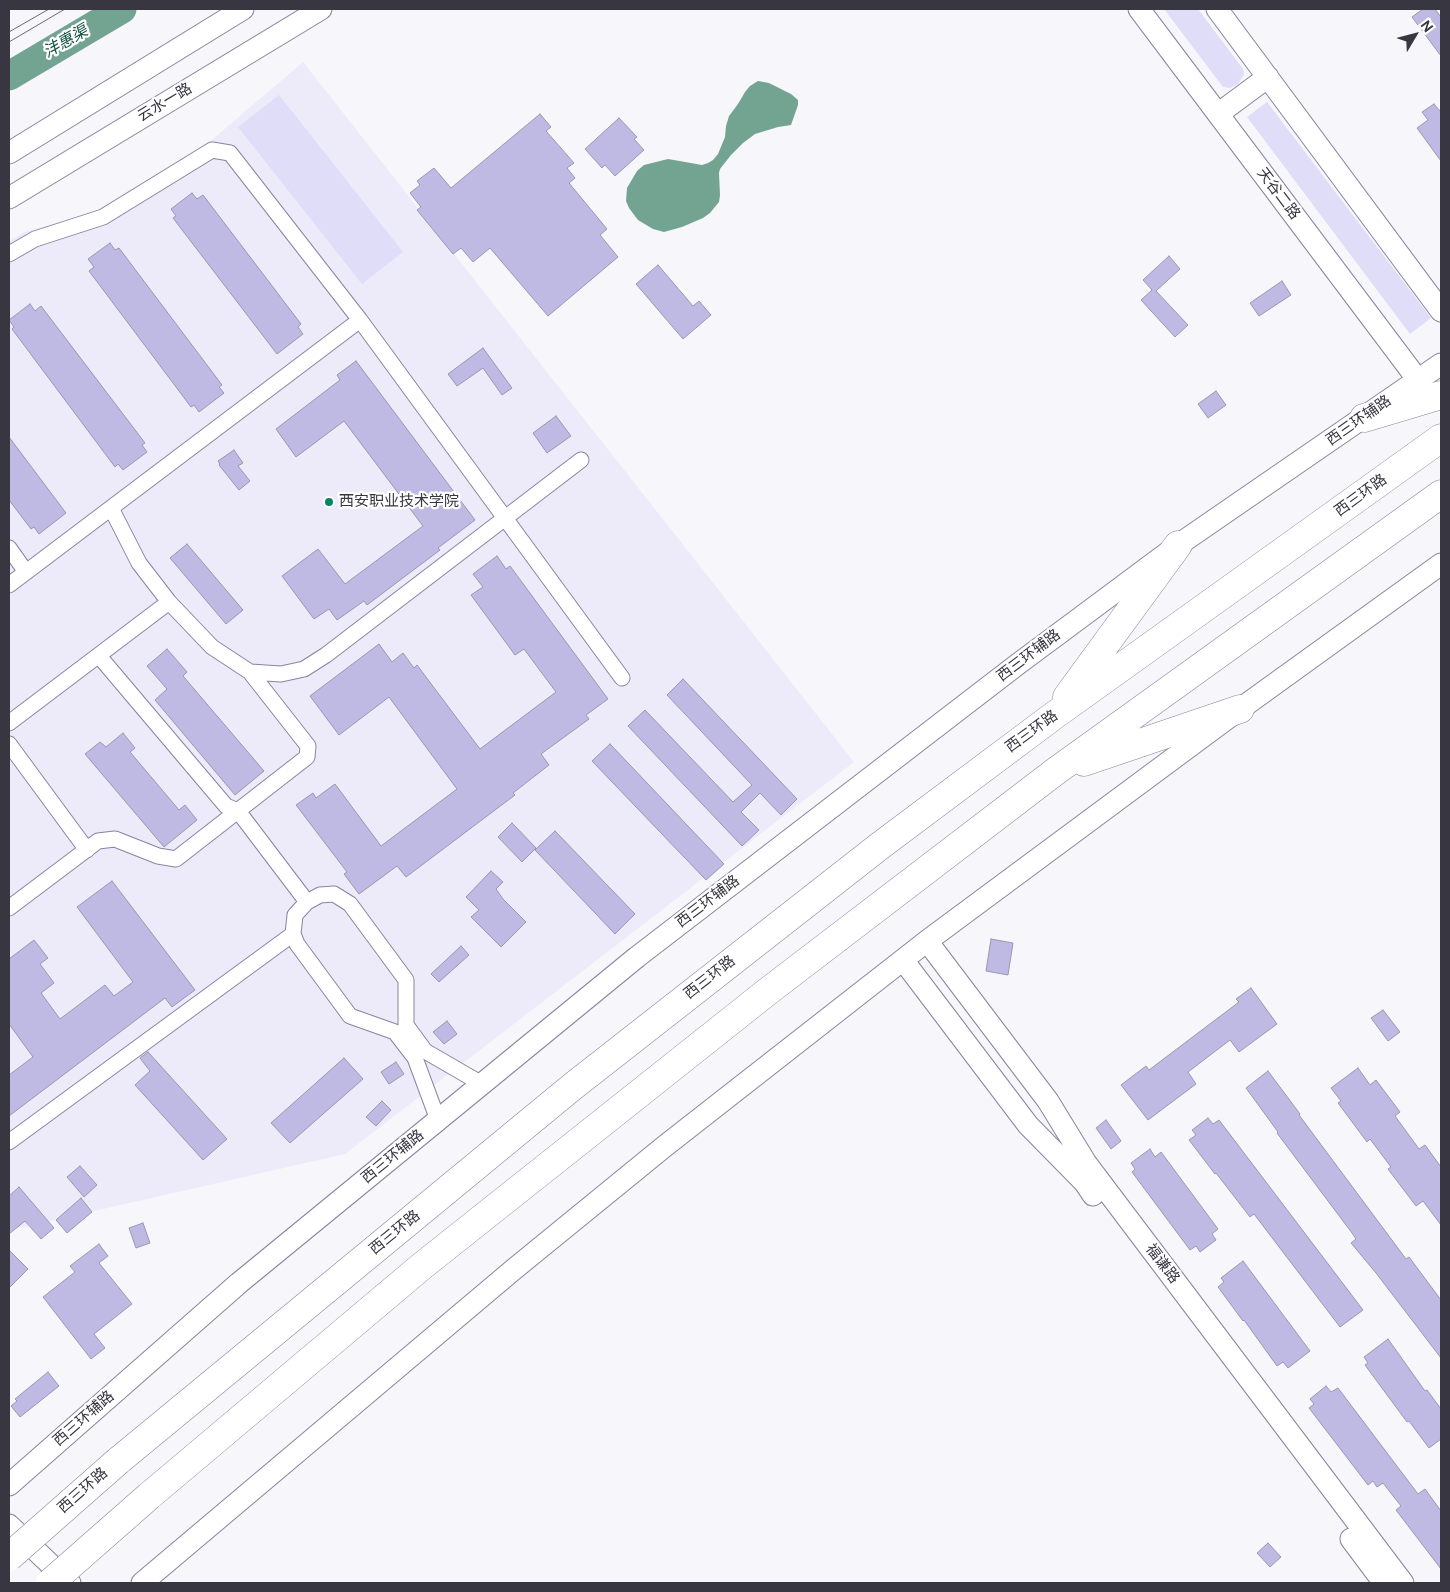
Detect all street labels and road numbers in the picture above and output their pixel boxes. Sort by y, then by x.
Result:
street label: 云水一路 [135,80,195,126]
street label: 天谷二路 [1253,165,1303,223]
street label: 西三环辅路 [1323,392,1395,450]
street label: 西三环路 [1331,471,1391,521]
street label: 西三环辅路 [994,626,1064,686]
street label: 西三环路 [1002,707,1062,757]
street label: 西三环辅路 [673,872,743,932]
street label: 西三环路 [681,952,739,1004]
street label: 西三环辅路 [358,1126,428,1188]
street label: 西三环路 [366,1207,424,1259]
street label: 福谦路 [1141,1241,1183,1287]
street label: 西三环辅路 [50,1388,118,1450]
street label: 西三环路 [54,1465,112,1517]

